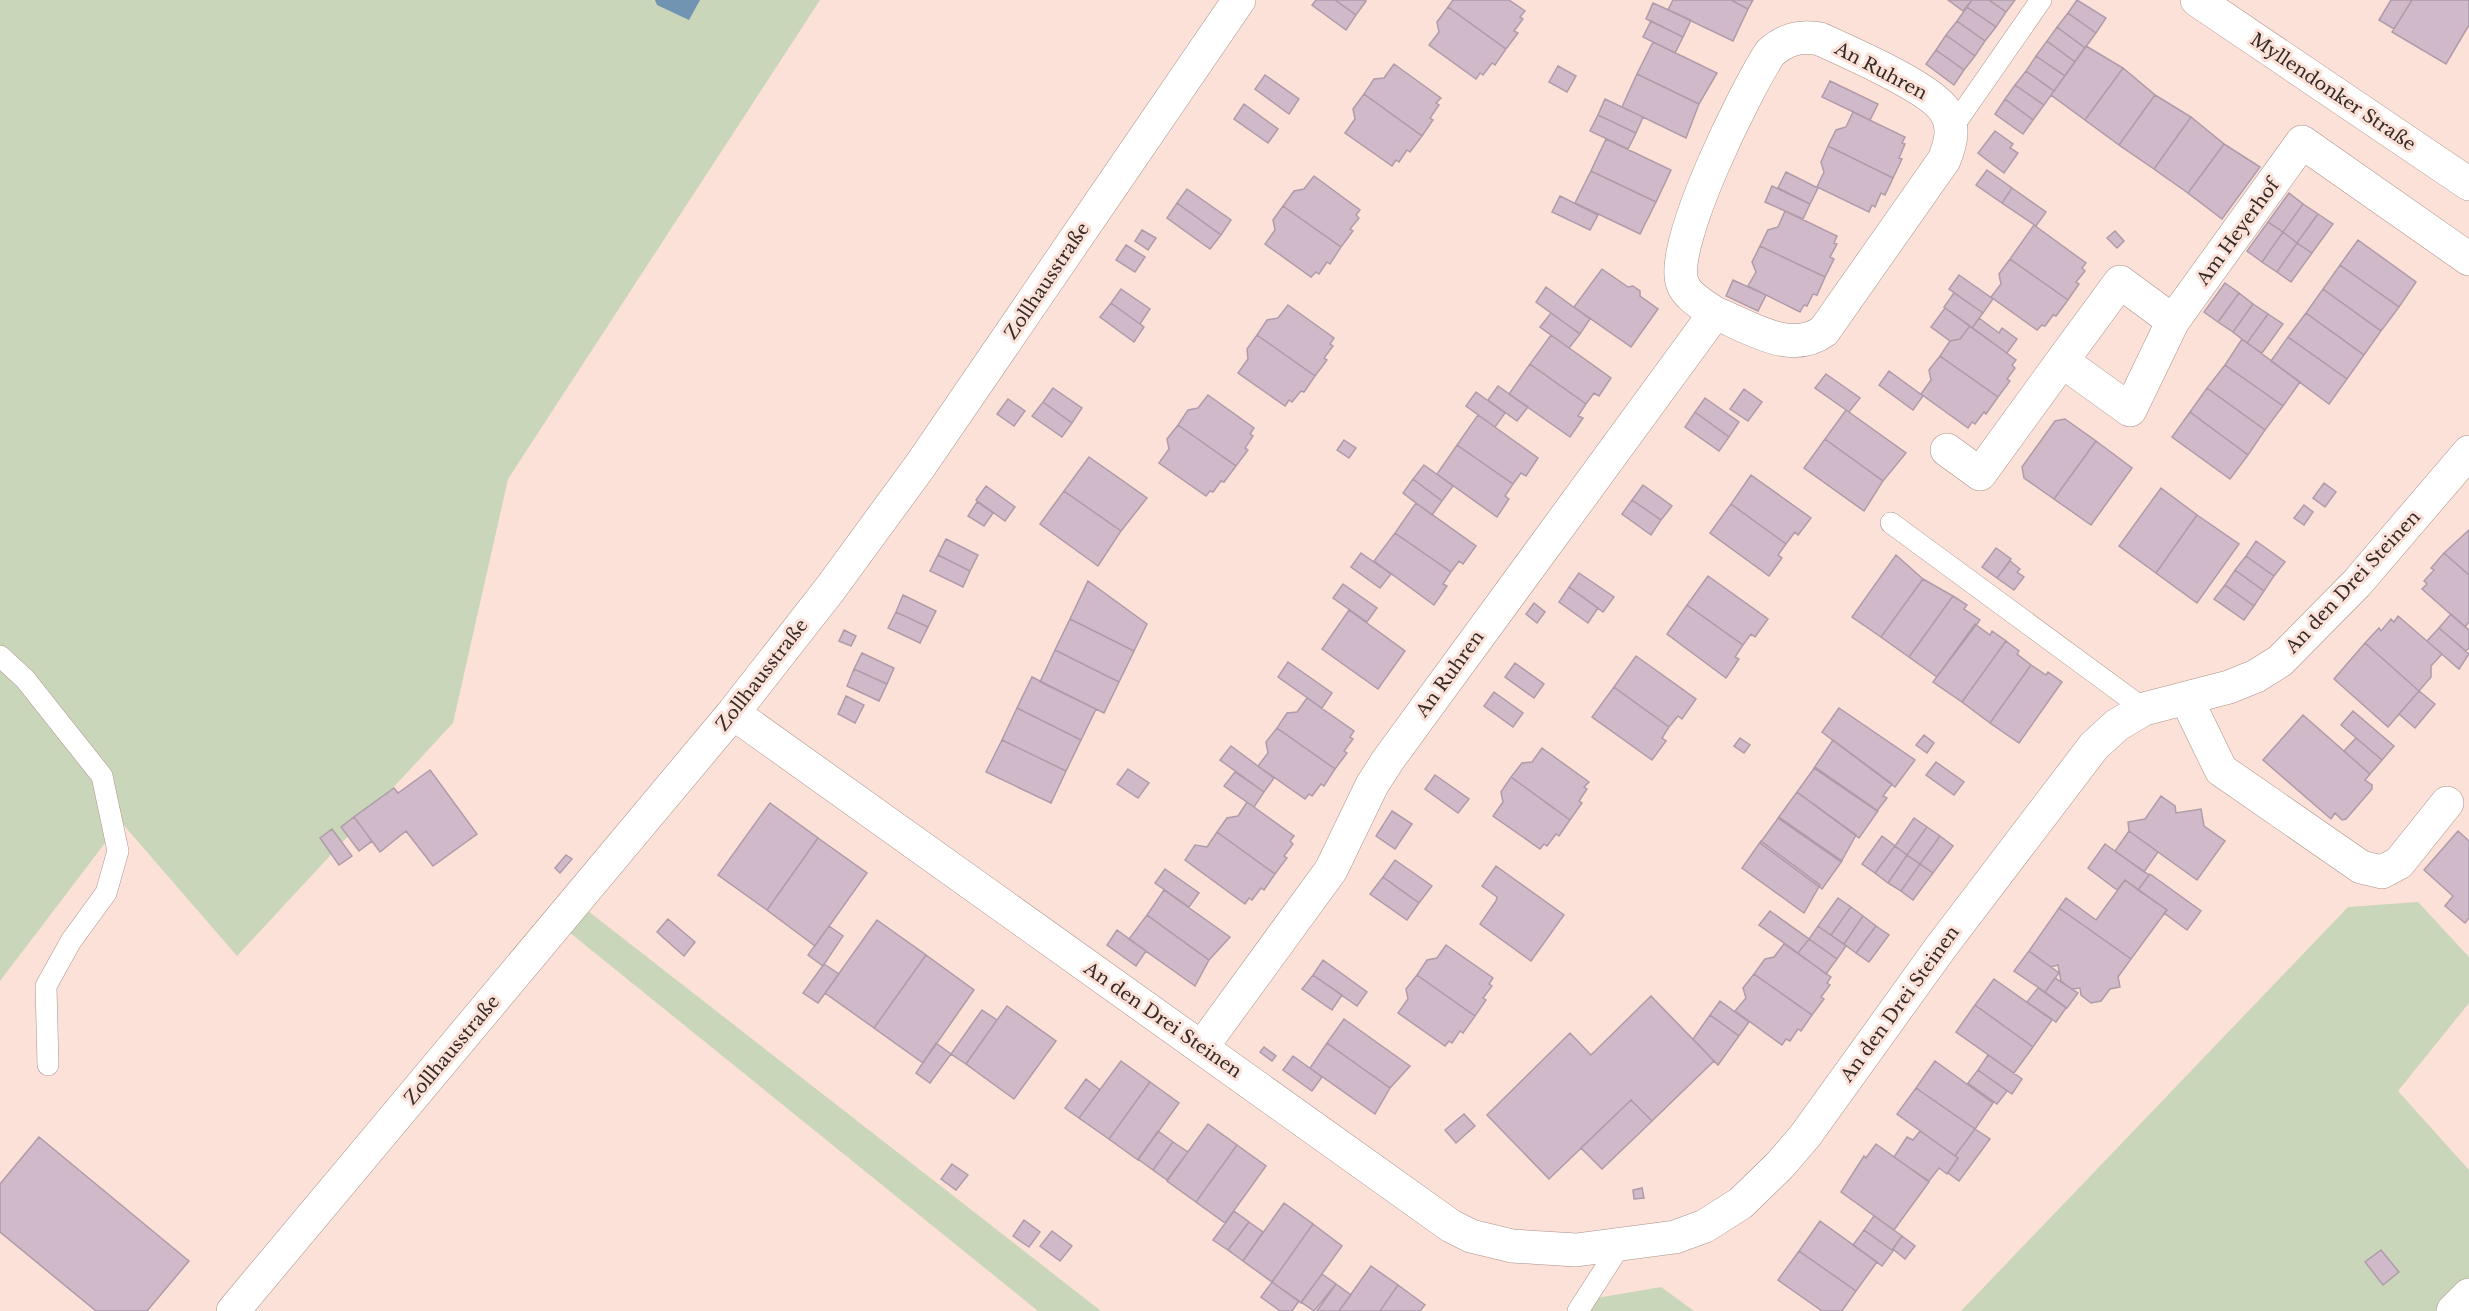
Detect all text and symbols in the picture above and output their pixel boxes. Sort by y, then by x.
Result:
street label: Myllendonker Straße [2246,28,2420,156]
street label: An Ruhren [1830,37,1931,104]
street label: Am Heyerhof [2191,172,2286,290]
street label: Zollhausstraße [1000,218,1094,344]
street label: An den Drei Steinen [2280,506,2425,659]
street label: Zollhausstraße [711,615,813,735]
street label: An Ruhren [1411,627,1489,722]
street label: An den Drei Steinen [1835,922,1964,1087]
street label: An den Drei Steinen [1079,957,1246,1083]
street label: Zollhausstraße [400,991,504,1109]

